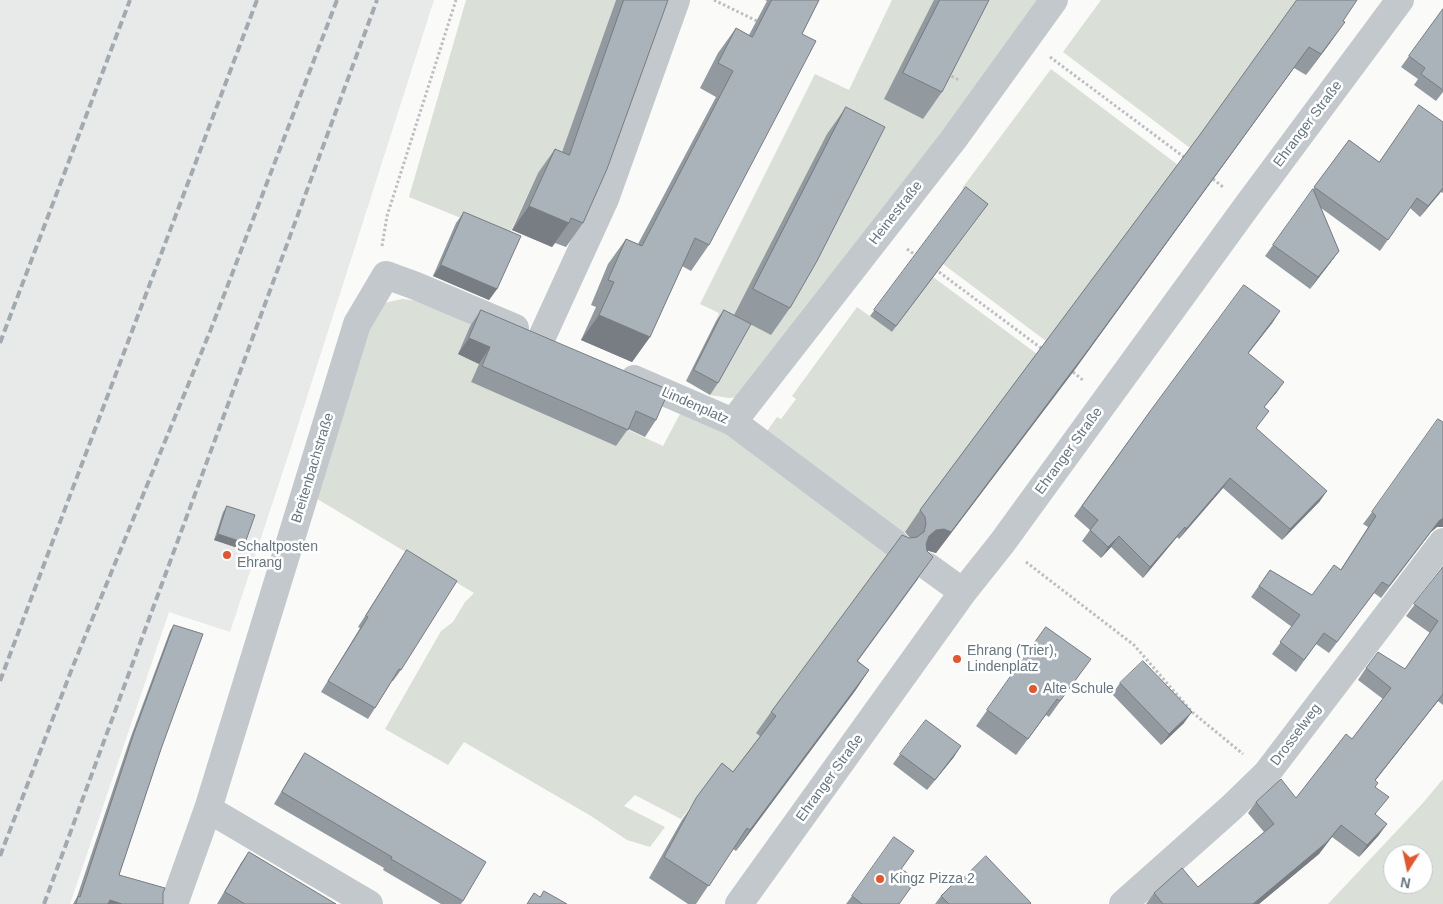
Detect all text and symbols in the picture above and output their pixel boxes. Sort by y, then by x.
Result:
street label: Ehranger Straße [1270,78,1346,170]
street label: Heinestraße [866,178,926,248]
street label: Lindenplatz [659,384,731,428]
street label: Ehranger Straße [1032,404,1106,498]
street label: Breitenbachstraße [288,411,338,525]
place label: Schaltposten Ehrang [237,539,318,572]
marker: Schaltposten Ehrang [221,549,233,561]
place label: Ehrang (Trier), Lindenplatz [967,643,1058,676]
marker: Ehrang (Trier), Lindenplatz [951,653,963,665]
place label: Alte Schule [1043,681,1114,697]
marker: Alte Schule [1027,683,1039,695]
street label: Drosselweg [1267,701,1325,769]
street label: Ehranger Straße [793,731,867,825]
north arrow [1383,844,1433,894]
place label: Kingz Pizza 2 [890,871,975,887]
marker: Kingz Pizza 2 [874,873,886,885]
text: N [1399,874,1412,892]

